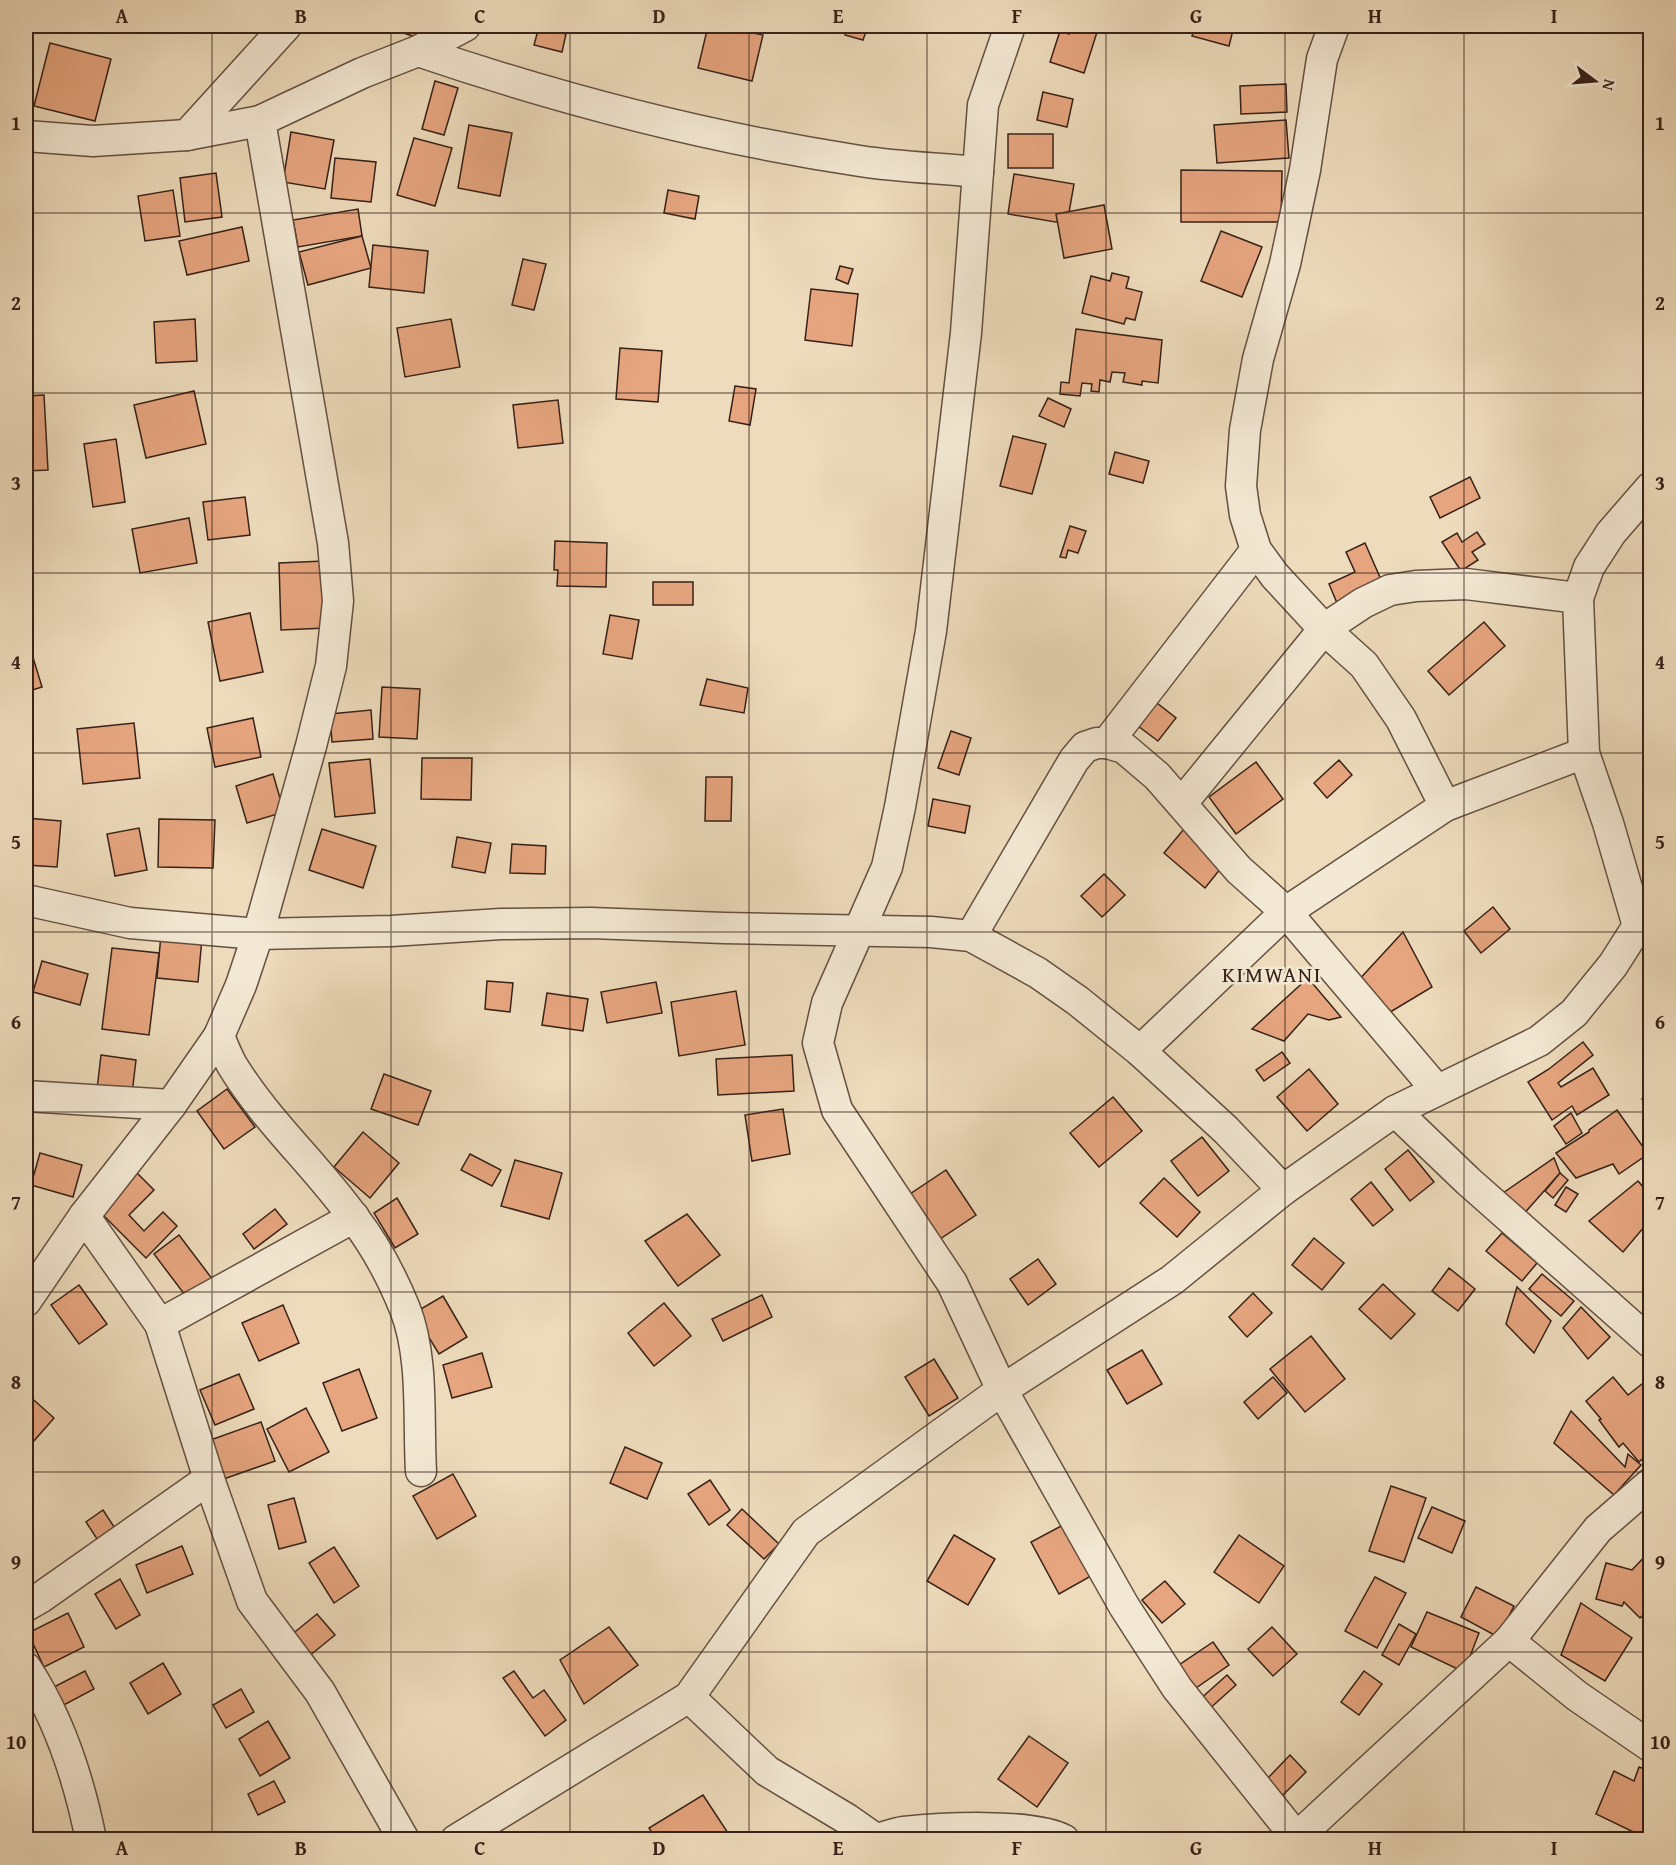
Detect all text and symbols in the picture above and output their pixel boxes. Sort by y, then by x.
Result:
text: A [116,1,129,30]
text: B [295,1,307,30]
text: C [474,1,486,30]
text: D [652,1,666,30]
text: E [833,1,844,30]
text: F [1012,1,1022,30]
text: G [1190,1,1202,30]
text: H [1368,1,1382,30]
text: I [1551,1,1557,30]
north arrow [1565,51,1625,111]
text: N [1596,77,1622,94]
text: 1 [11,108,21,137]
text: 1 [1655,108,1665,137]
text: 2 [11,288,21,317]
text: 2 [1655,288,1665,317]
text: 3 [11,468,21,497]
text: 3 [1655,468,1665,497]
text: 4 [11,647,21,676]
text: 4 [1655,647,1665,676]
text: 5 [11,827,21,856]
text: 5 [1655,827,1665,856]
district label: KIMWANI [1222,958,1322,990]
text: 6 [11,1007,21,1036]
text: 6 [1655,1007,1665,1036]
text: 7 [11,1187,21,1216]
text: 7 [1655,1187,1665,1216]
text: 8 [11,1367,21,1396]
text: 8 [1655,1367,1665,1396]
text: 9 [11,1547,21,1576]
text: 9 [1655,1547,1665,1576]
text: 10 [6,1727,26,1756]
text: 10 [1650,1727,1670,1756]
text: A [116,1833,129,1862]
text: B [295,1833,307,1862]
text: C [474,1833,486,1862]
text: D [652,1833,666,1862]
text: E [833,1833,844,1862]
text: F [1012,1833,1022,1862]
text: G [1190,1833,1202,1862]
text: H [1368,1833,1382,1862]
text: I [1551,1833,1557,1862]

